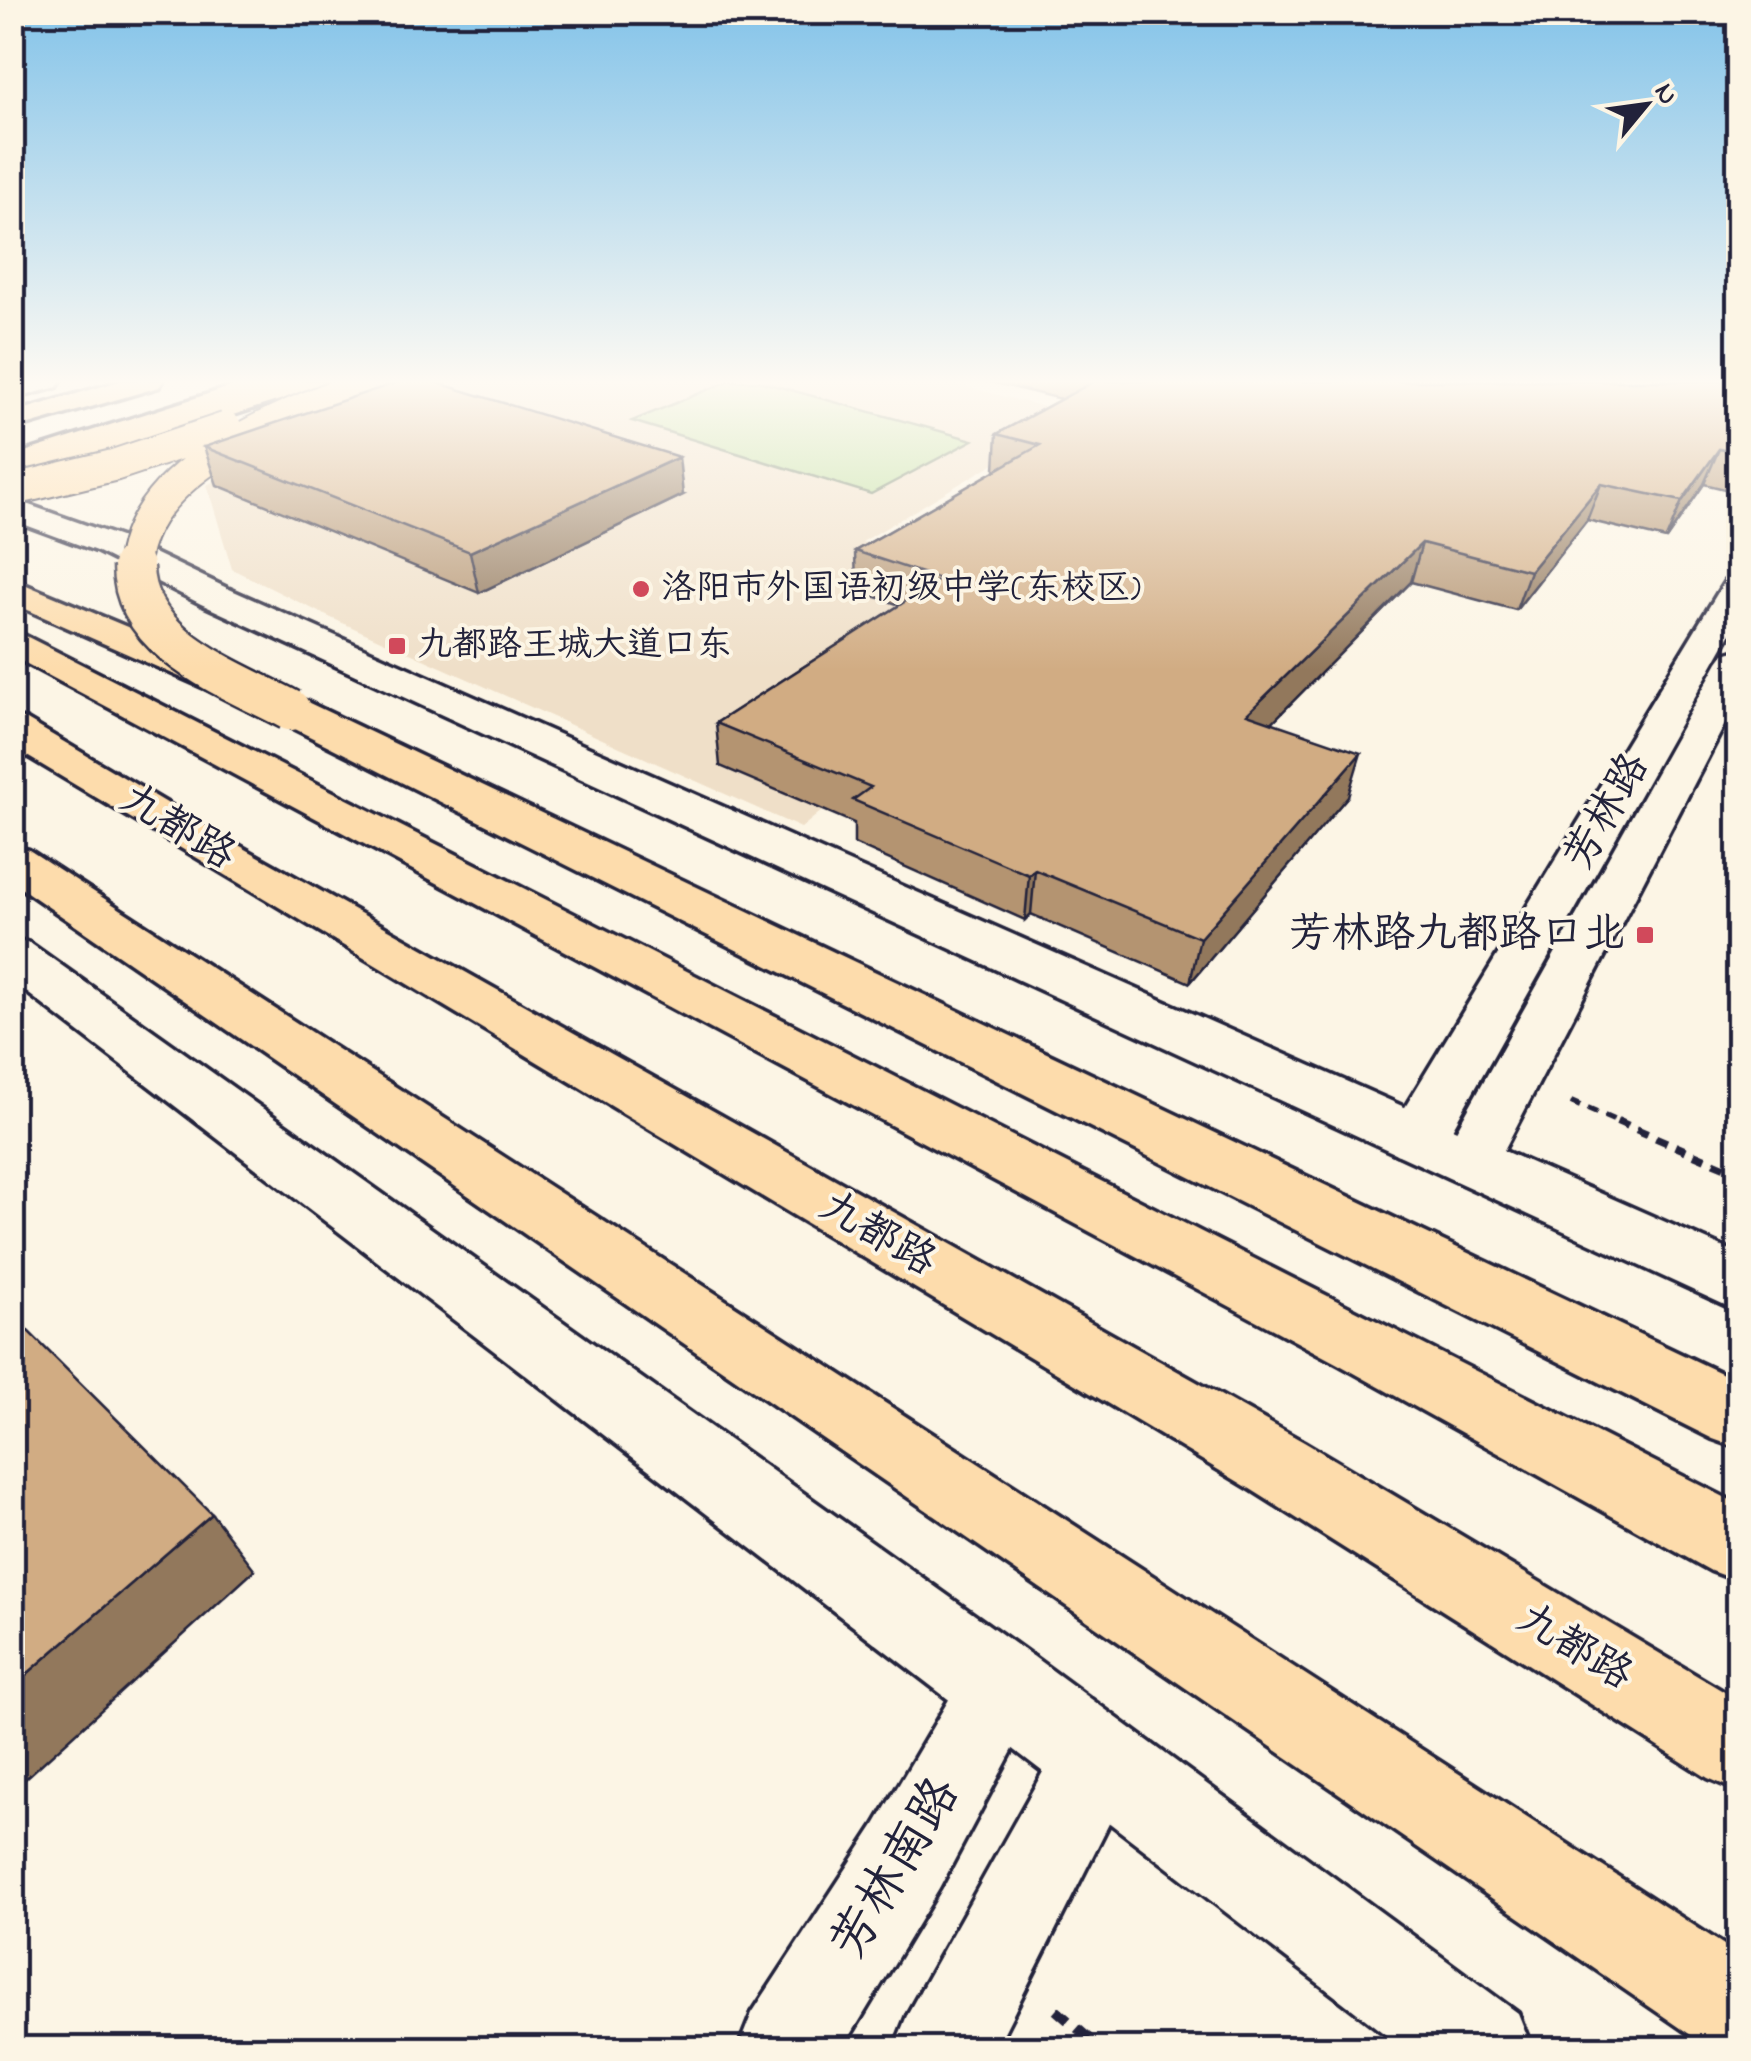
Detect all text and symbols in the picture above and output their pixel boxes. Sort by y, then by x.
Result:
north arrow [1596,55,1696,155]
text: N [1642,76,1687,113]
place label: 洛阳市外国语初级中学(东校区) [661,564,1141,615]
marker: 洛阳市外国语初级中学(东校区) [630,578,652,600]
place label: 九都路王城大道口东 [417,621,732,672]
marker: 九都路王城大道口东 [386,635,408,657]
street label: 芳林路 [1550,742,1666,882]
street label: 九都路 [107,769,247,887]
place label: 芳林路九都路口北 [1289,905,1625,966]
marker: 芳林路九都路口北 [1634,924,1656,946]
street label: 九都路 [807,1177,947,1293]
street label: 九都路 [1504,1589,1644,1707]
street label: 芳林南路 [814,1764,980,1974]

